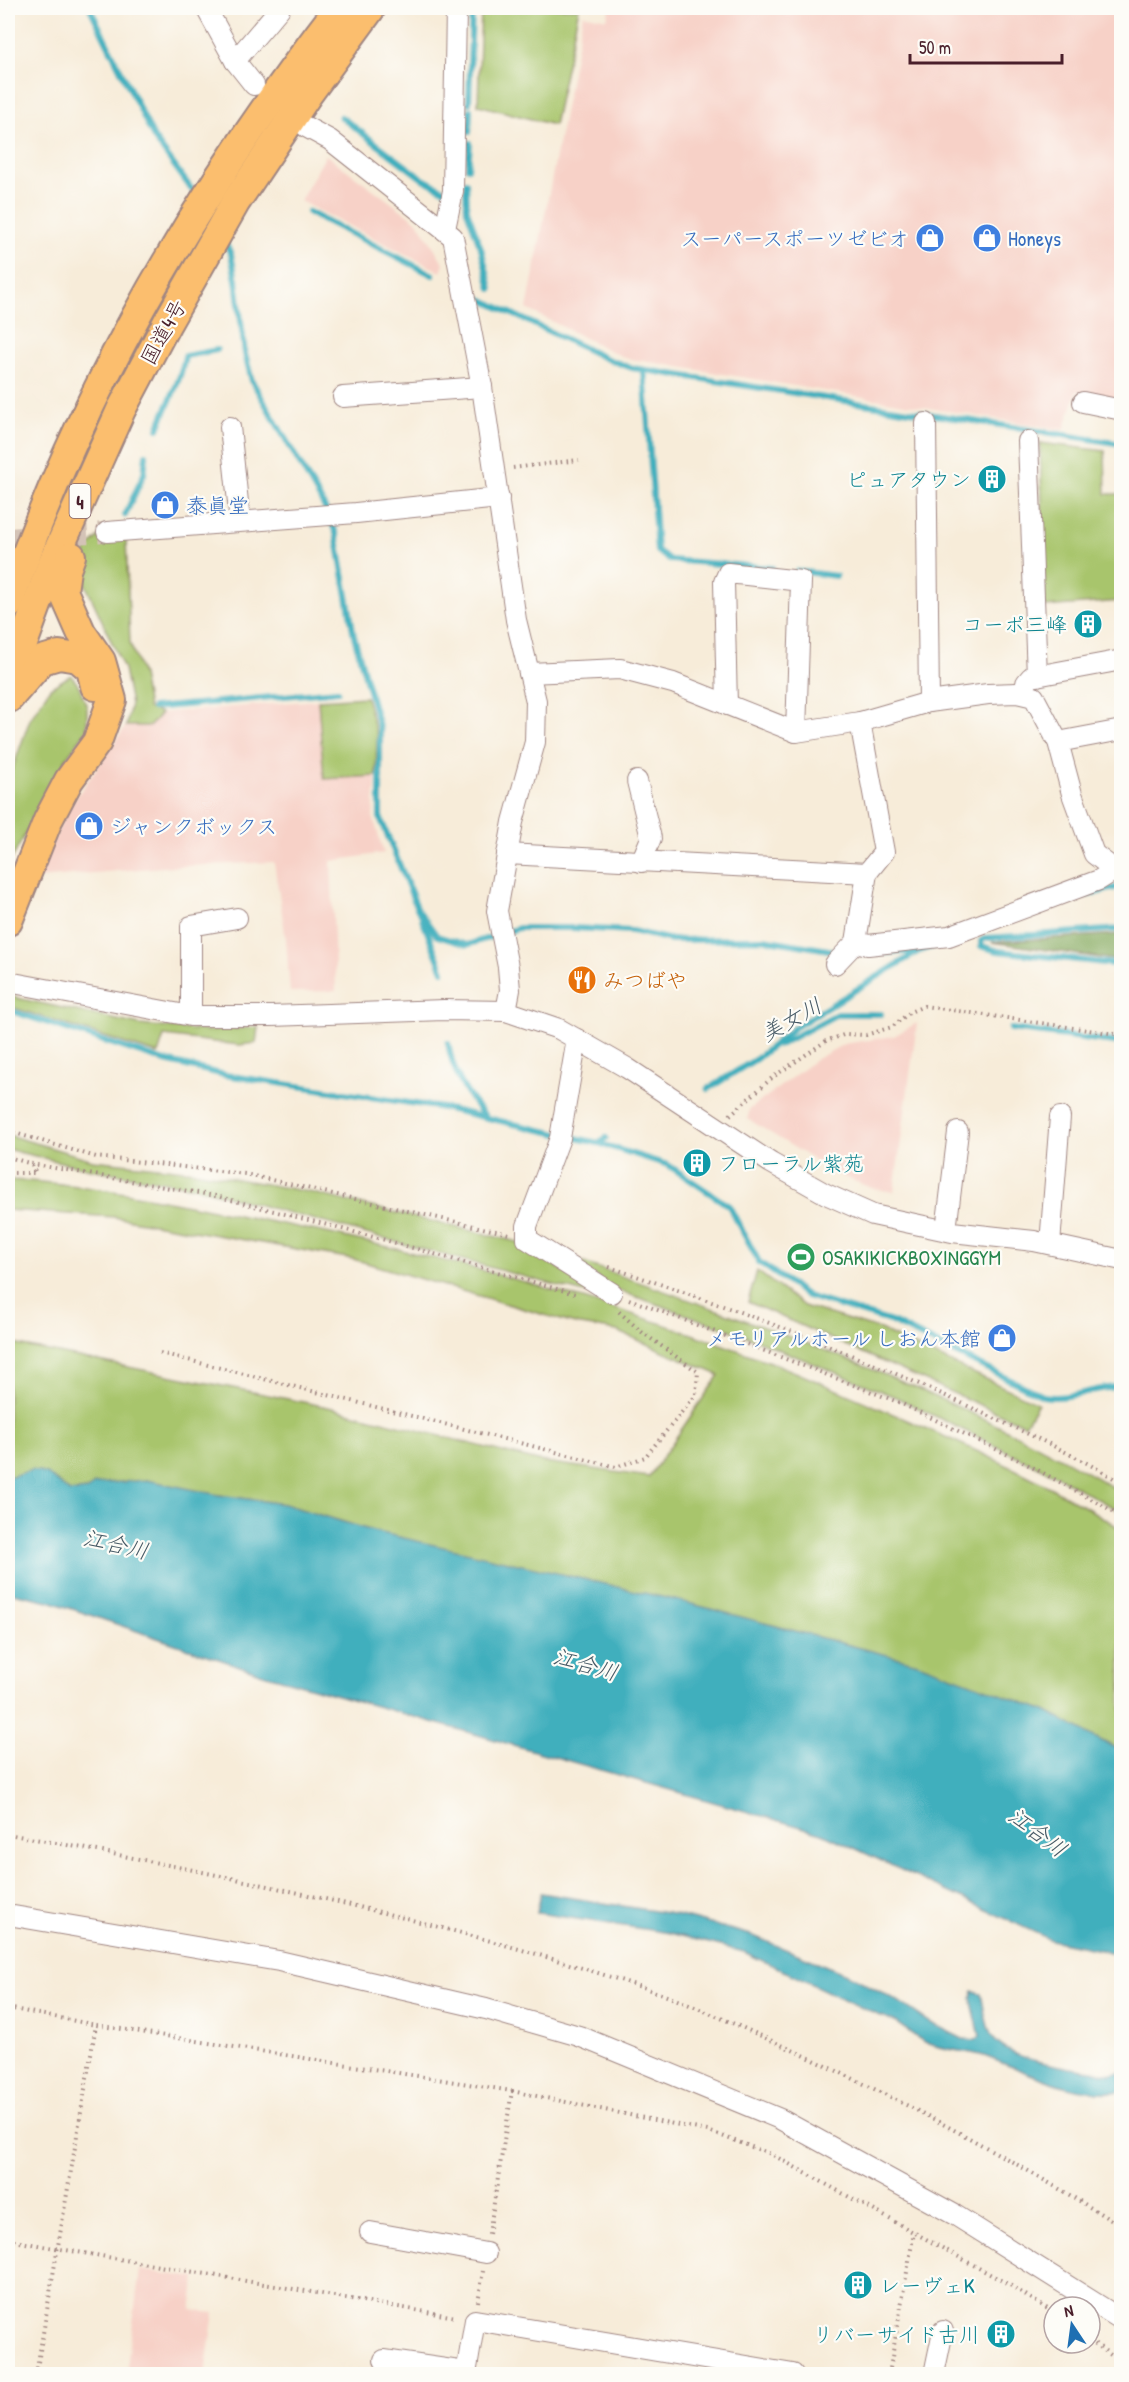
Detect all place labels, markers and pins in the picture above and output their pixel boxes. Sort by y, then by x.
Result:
shop icon: スーパースポーツゼビオ [914,222,946,254]
shop icon: Honeys [971,222,1003,254]
place label: スーパースポーツゼビオ [681,224,909,253]
place label: Honeys [1008,224,1061,253]
building icon: ピュアタウン [976,463,1008,495]
place label: ピュアタウン [846,465,971,494]
shop icon: 泰眞堂 [149,489,181,521]
place label: 泰眞堂 [186,491,249,520]
building icon: コーポ三峰 [1072,608,1104,640]
place label: コーポ三峰 [962,610,1067,639]
shop icon: ジャンクボックス [73,810,105,842]
place label: ジャンクボックス [110,812,278,841]
restaurant icon: みつばや [566,964,598,996]
place label: みつばや [603,966,687,995]
building icon: フローラル紫苑 [681,1147,713,1179]
place label: フローラル紫苑 [718,1149,864,1178]
sports icon: OSAKIKICKBOXINGGYM [785,1241,817,1273]
place label: OSAKIKICKBOXINGGYM [822,1243,1001,1272]
shop icon: メモリアルホール しおん本館 [986,1322,1018,1354]
place label: メモリアルホール しおん本館 [706,1324,981,1353]
building icon: レーヴェK [842,2269,874,2301]
place label: レーヴェK [879,2271,975,2300]
building icon: リバーサイド古川 [985,2318,1017,2350]
place label: リバーサイド古川 [812,2320,980,2349]

